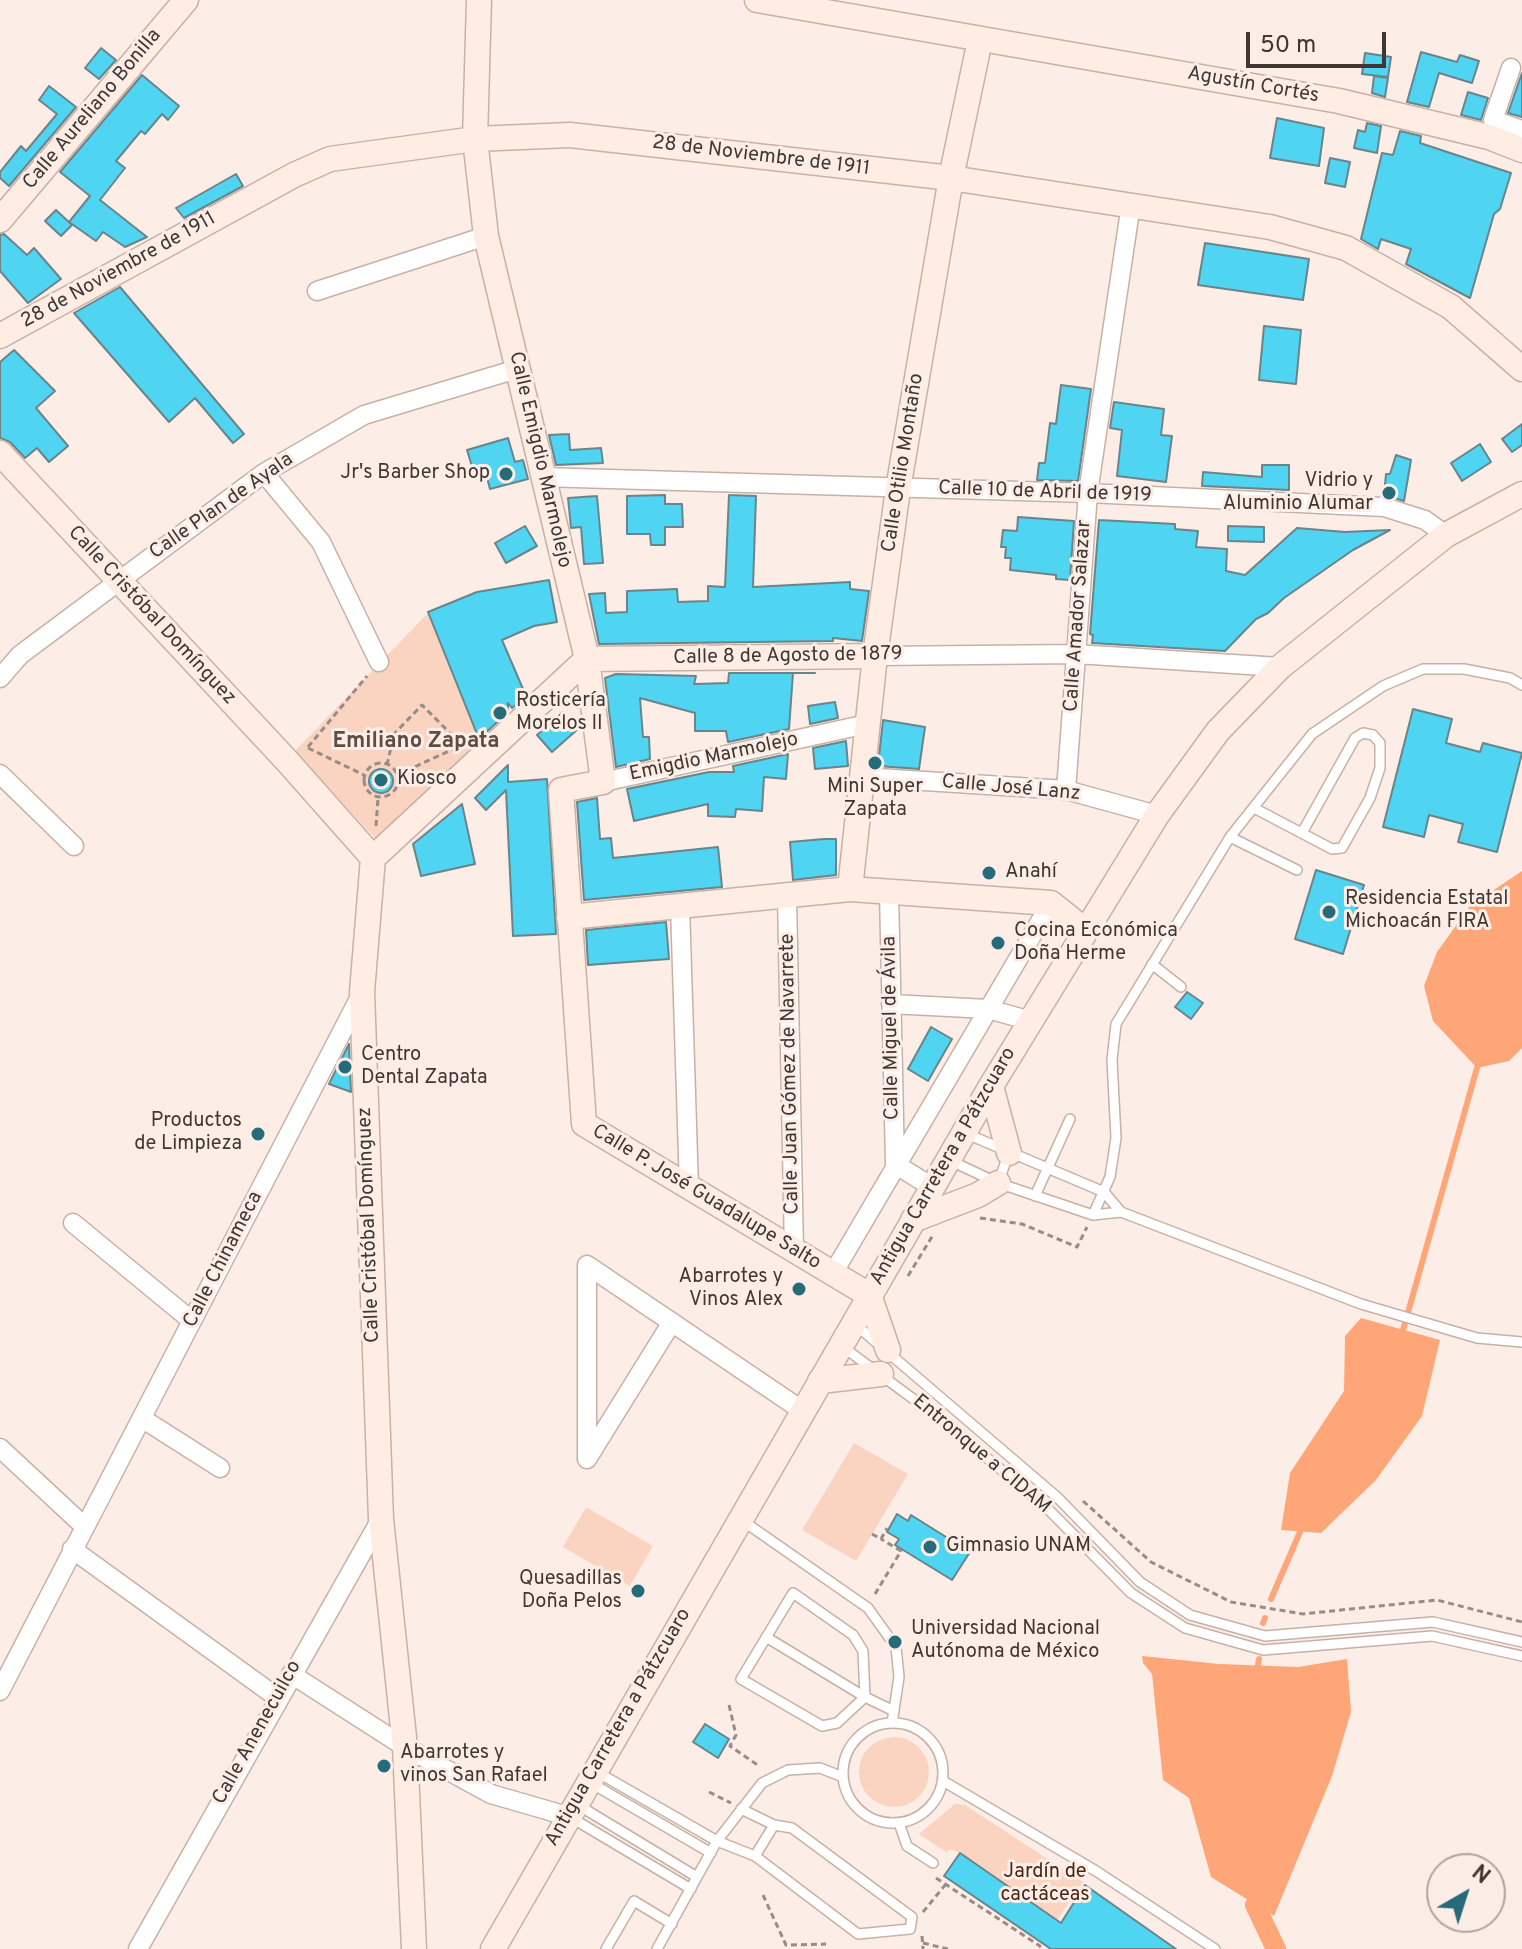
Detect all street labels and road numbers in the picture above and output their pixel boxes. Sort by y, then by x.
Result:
street label: Calle Aureliano Bonilla [19,25,167,195]
street label: Agustín Cortés [1185,63,1321,109]
street label: 28 de Noviembre de 1911 [651,132,871,182]
street label: 28 de Noviembre de 1911 [17,207,221,335]
street label: Calle Emigdio Marmolejo [502,350,576,570]
street label: Calle Otilio Montaño [878,372,930,554]
street label: Calle Plan de Ayala [146,448,298,566]
street label: Calle 10 de Abril de 1919 [938,477,1152,509]
street label: Calle Amador Salazar [1060,519,1098,713]
street label: Calle Cristóbal Domínguez [62,522,240,710]
street label: Calle 8 de Agosto de 1879 [673,643,903,671]
street label: Emigdio Marmolejo [627,728,801,788]
street label: Calle José Lanz [941,771,1081,807]
street label: Calle Juan Gómez de Navarrete [777,933,805,1215]
street label: Calle Miguel de Ávila [878,936,906,1120]
street label: Antigua Carretera a Pátzcuaro [866,1044,1022,1290]
street label: Calle Cristóbal Domínguez [354,1107,386,1343]
street label: Calle P. José Guadalupe Salto [587,1120,825,1276]
street label: Calle Chinameca [179,1188,269,1332]
street label: Entronque a CIDAM [907,1390,1055,1520]
street label: Antigua Carretera a Pátzcuaro [541,1605,697,1851]
street label: Calle Anenecuilco [209,1657,307,1809]

